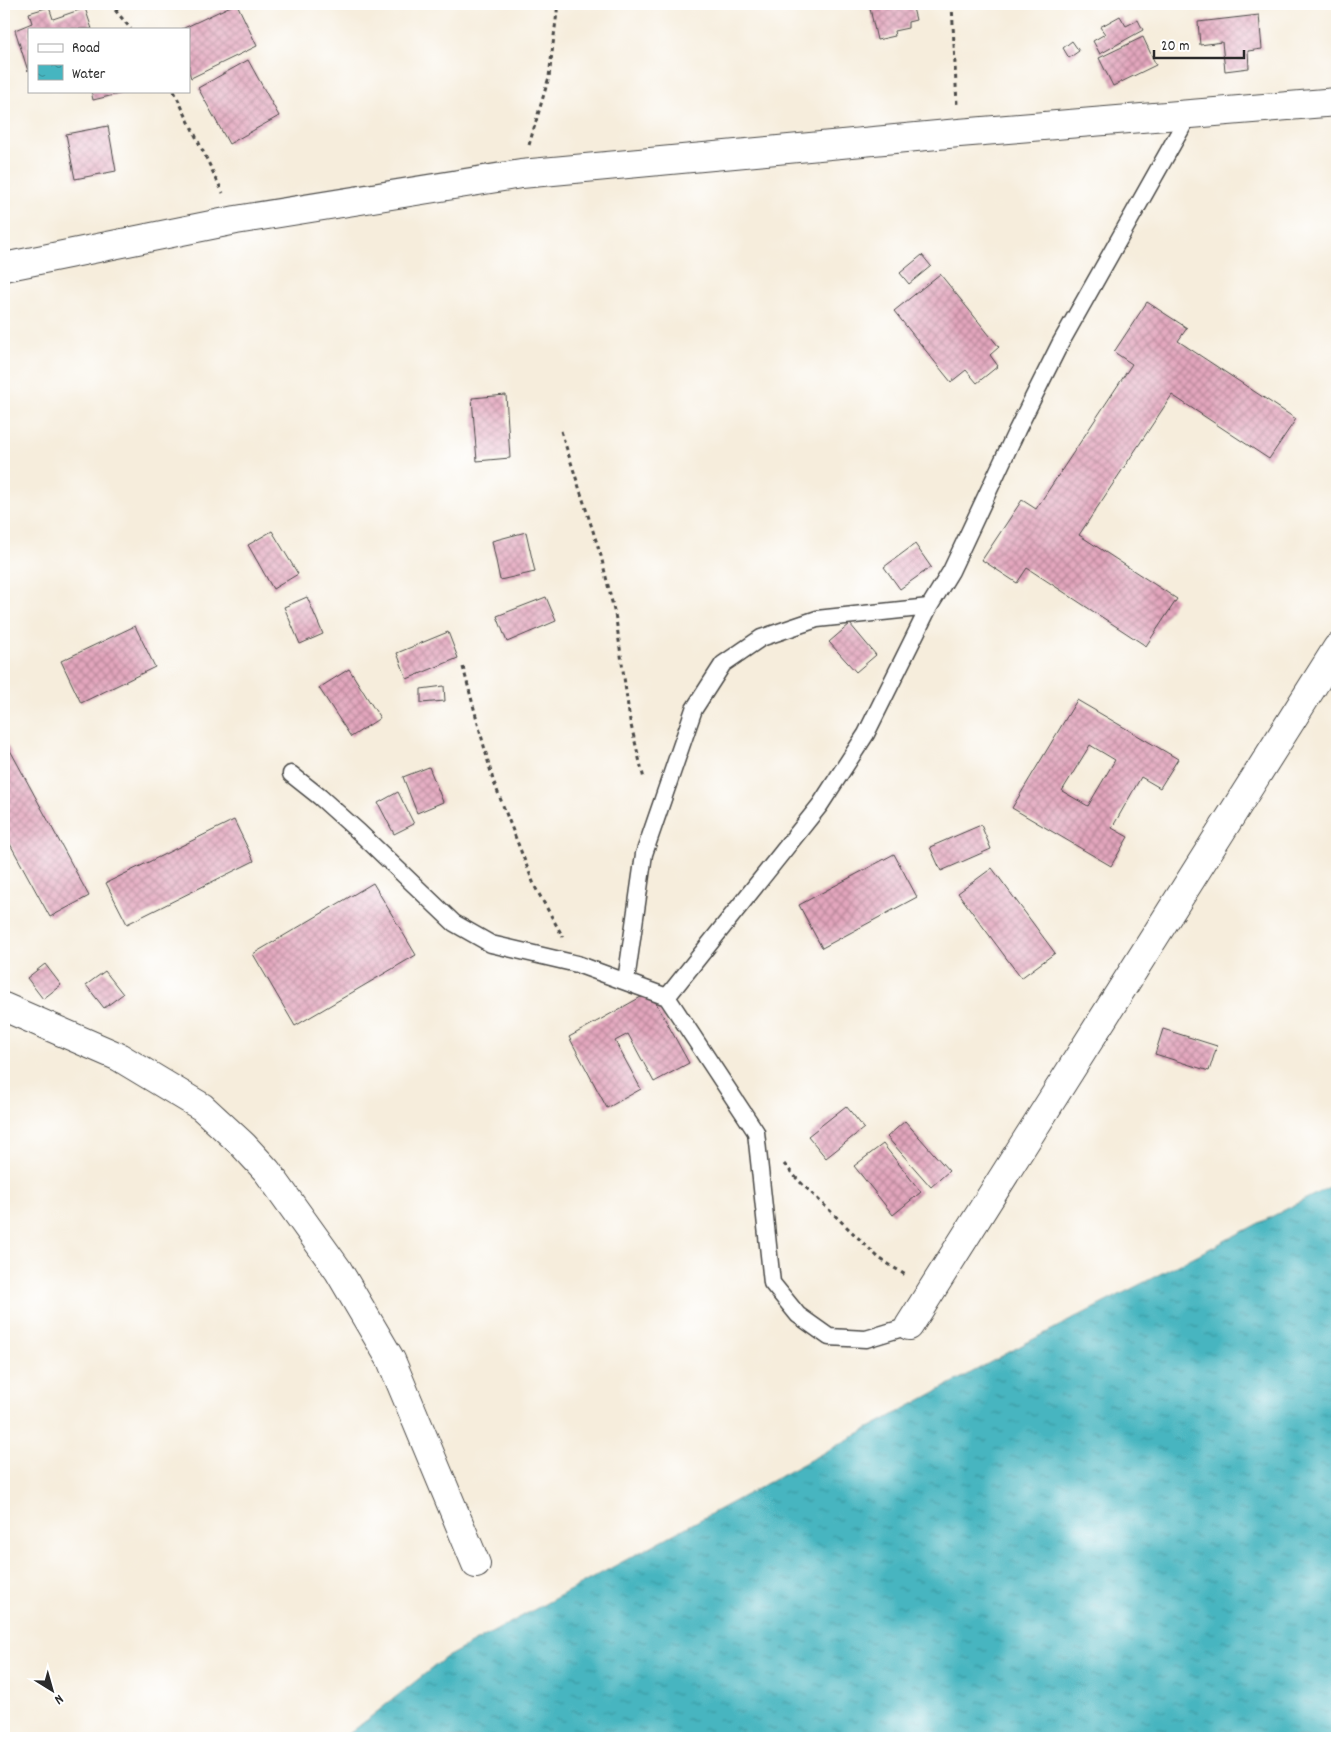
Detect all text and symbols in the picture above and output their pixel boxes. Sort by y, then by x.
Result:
legend [28,28,190,92]
scale bar [1154,28,1244,60]
text: 20 m [1161,36,1189,58]
text: Road [72,38,100,60]
text: Water [72,64,106,86]
north arrow [28,1664,78,1714]
text: N [50,1689,67,1709]

